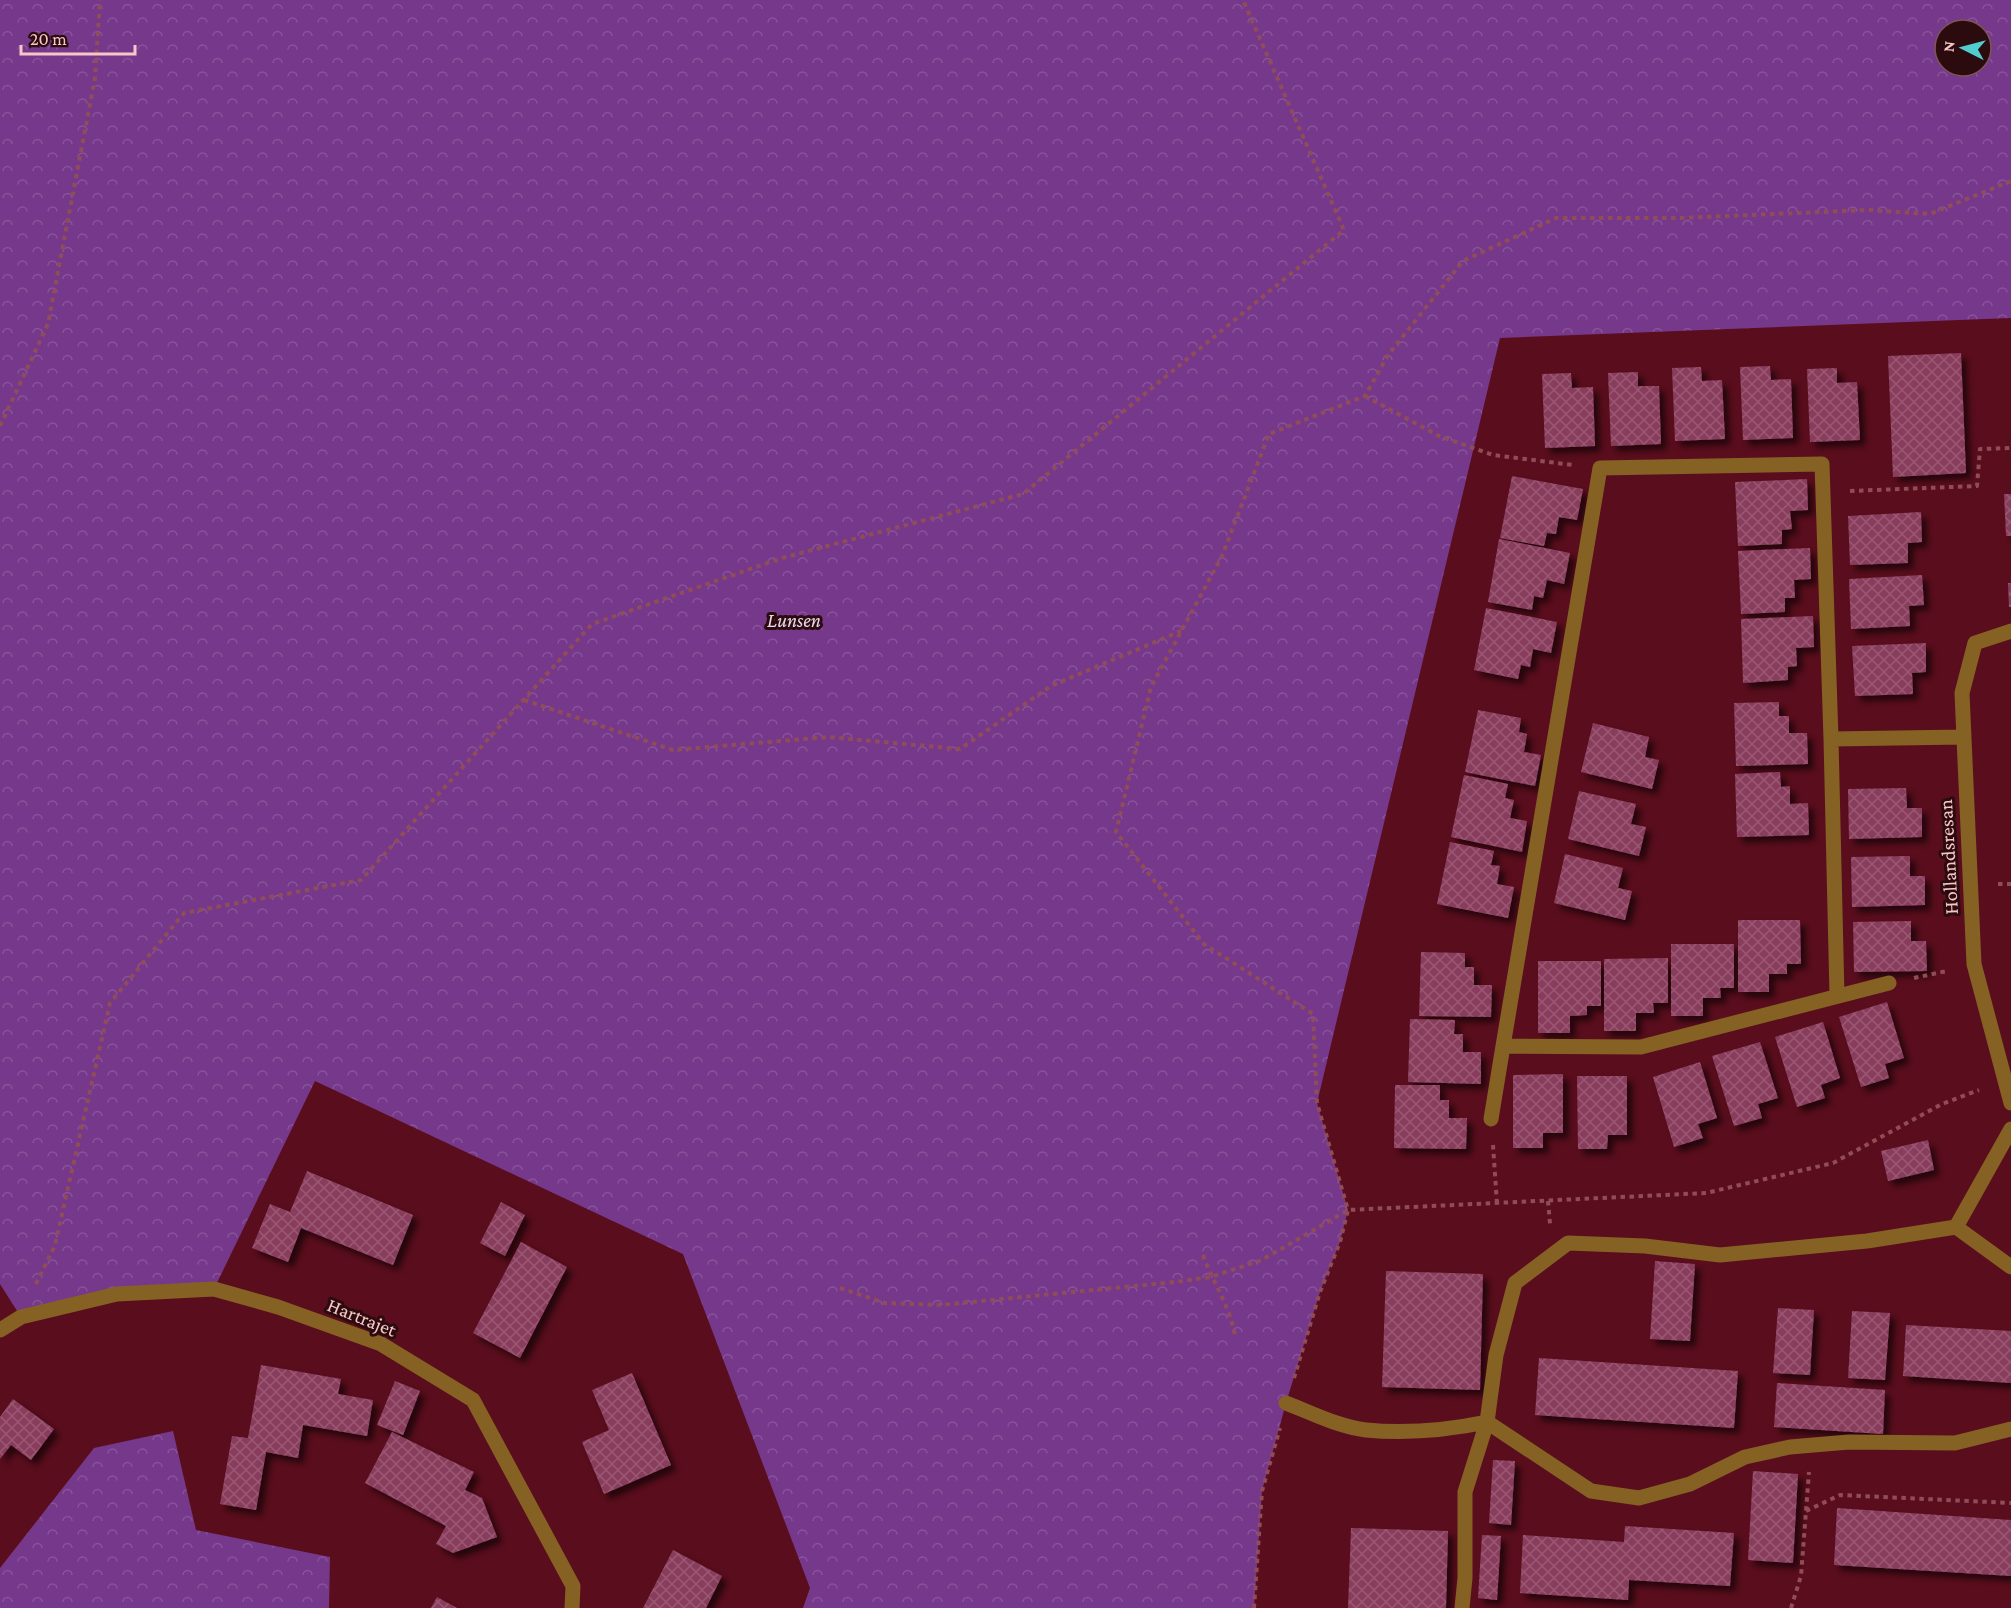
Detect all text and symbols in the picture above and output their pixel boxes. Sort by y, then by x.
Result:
scale bar [21,18,135,56]
north arrow [1933,18,1993,78]
text: 20 m [30,29,67,49]
text: N [1940,40,1958,53]
park label: Lunsen [767,609,821,631]
street label: Hollandsresan [1934,799,1962,915]
street label: Hartrajet [324,1293,400,1342]

